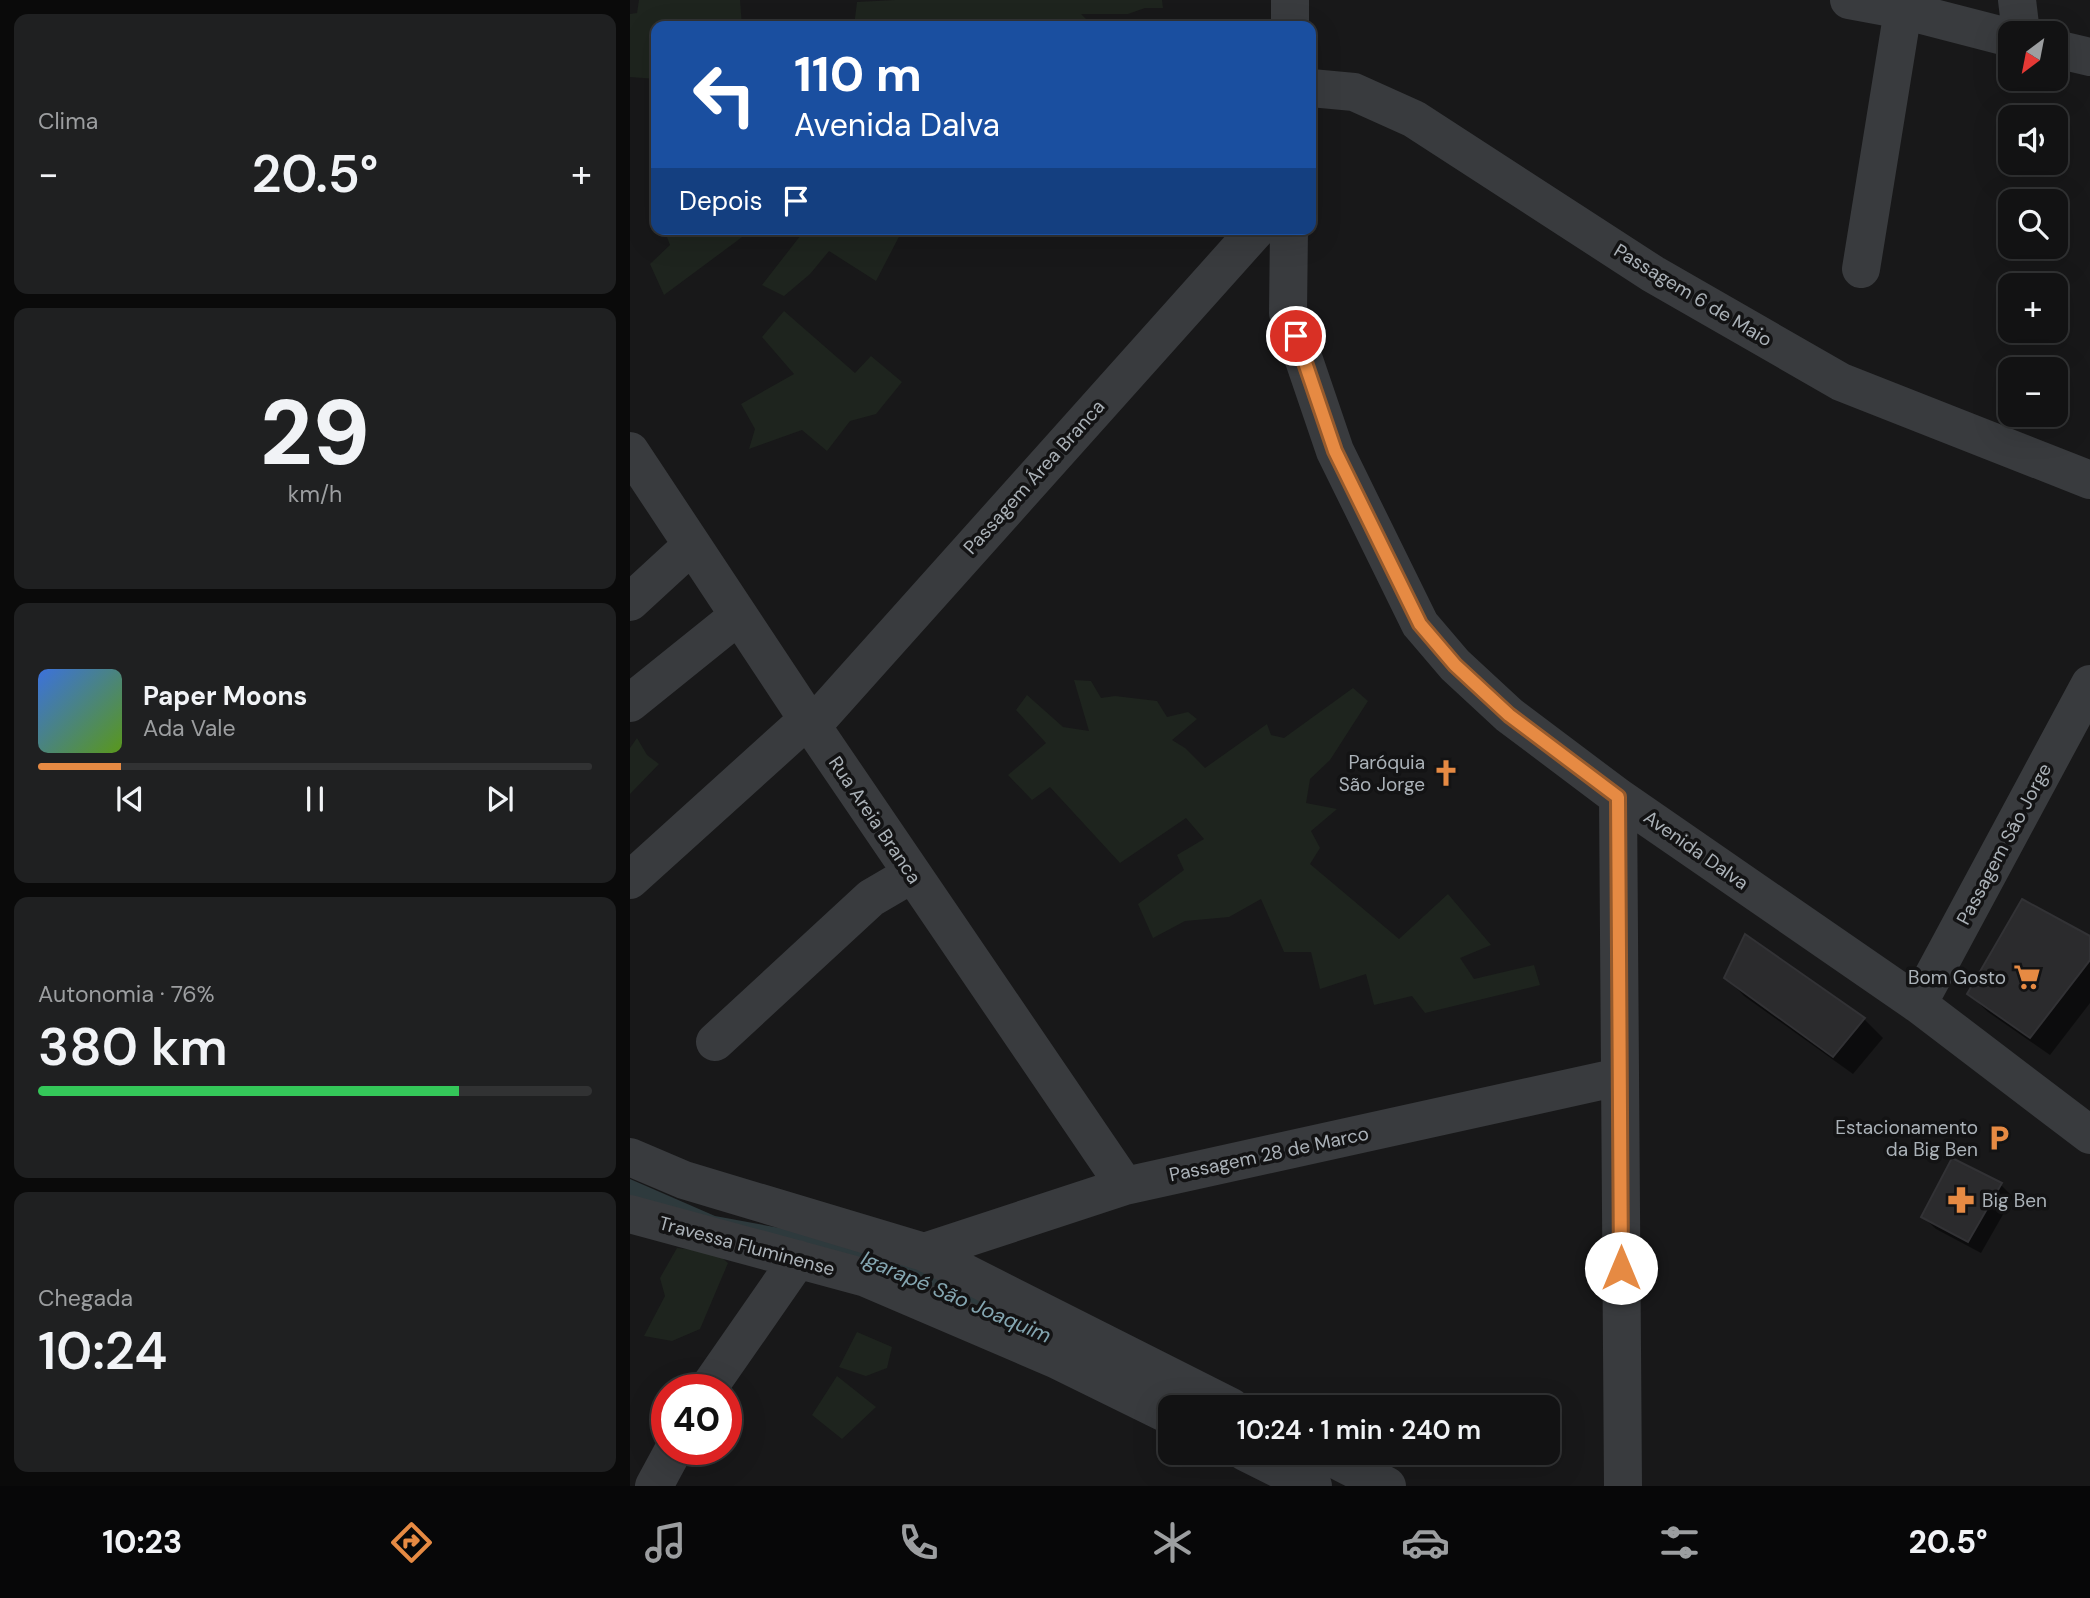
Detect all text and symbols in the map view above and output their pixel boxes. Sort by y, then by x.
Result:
north arrow [1998,21,2068,91]
map controls [1998,21,2068,427]
text: 110 m [794,42,922,106]
icon: left [679,49,770,140]
text: Avenida Dalva [794,104,1000,146]
button: sound [1998,105,2068,175]
text: Clima [38,106,98,136]
text: 20.5° [252,140,378,208]
text: − [38,149,59,199]
text: + [571,149,592,199]
icon: arrive [777,182,815,220]
text: Depois [679,184,763,218]
button: search [1998,189,2068,259]
street label: Passagem 6 de Maio [1609,238,1777,352]
button: + [1998,273,2068,343]
pin [1266,306,1326,366]
icon: arrive [1277,317,1315,355]
button: − [1998,357,2068,427]
text: 29 [260,374,370,492]
street label: Passagem Área Branca [958,394,1110,560]
text: km/h [288,479,342,509]
text: Paper Moons [143,679,307,713]
text: Ada Vale [143,713,236,743]
place label: Paróquia São Jorge [1339,750,1425,797]
street label: Rua Areia Branca [823,751,927,889]
church icon: Paróquia São Jorge [1431,758,1461,788]
street label: Passagem São Jorge [1951,759,2057,929]
icon: previous [111,780,149,818]
icon: pause [296,780,334,818]
icon: next [481,780,519,818]
street label: Avenida Dalva [1639,805,1753,895]
supermarket icon: Bom Gosto [2012,962,2042,992]
place label: Bom Gosto [1908,965,2006,990]
text: Autonomia · 76% [38,979,215,1009]
text: 380 km [38,1013,228,1081]
place label: Estacionamento da Big Ben [1835,1115,1978,1162]
street label: Passagem 28 de Marco [1167,1121,1371,1187]
parking icon: Estacionamento da Big Ben [1984,1123,2014,1153]
pharmacy icon: Big Ben [1946,1185,1976,1215]
place label: Big Ben [1982,1188,2047,1213]
street label: Travessa Fluminense [656,1210,838,1282]
position arrow [1584,1231,1658,1305]
water label: Igarapé São Joaquim [857,1244,1055,1350]
text: Chegada [38,1283,133,1313]
text: 10:24 [38,1317,167,1385]
speed limit sign: 40 [651,1374,742,1465]
text: 10:24 · 1 min · 240 m [1237,1413,1481,1447]
icon: directions [387,1518,436,1567]
icon: music [641,1518,690,1567]
icon: phone [894,1518,943,1567]
icon: climate [1148,1518,1197,1567]
icon: car [1401,1518,1450,1567]
icon: filters [1655,1518,1704,1567]
text: 10:23 [102,1521,182,1563]
text: 20.5° [1909,1521,1988,1563]

